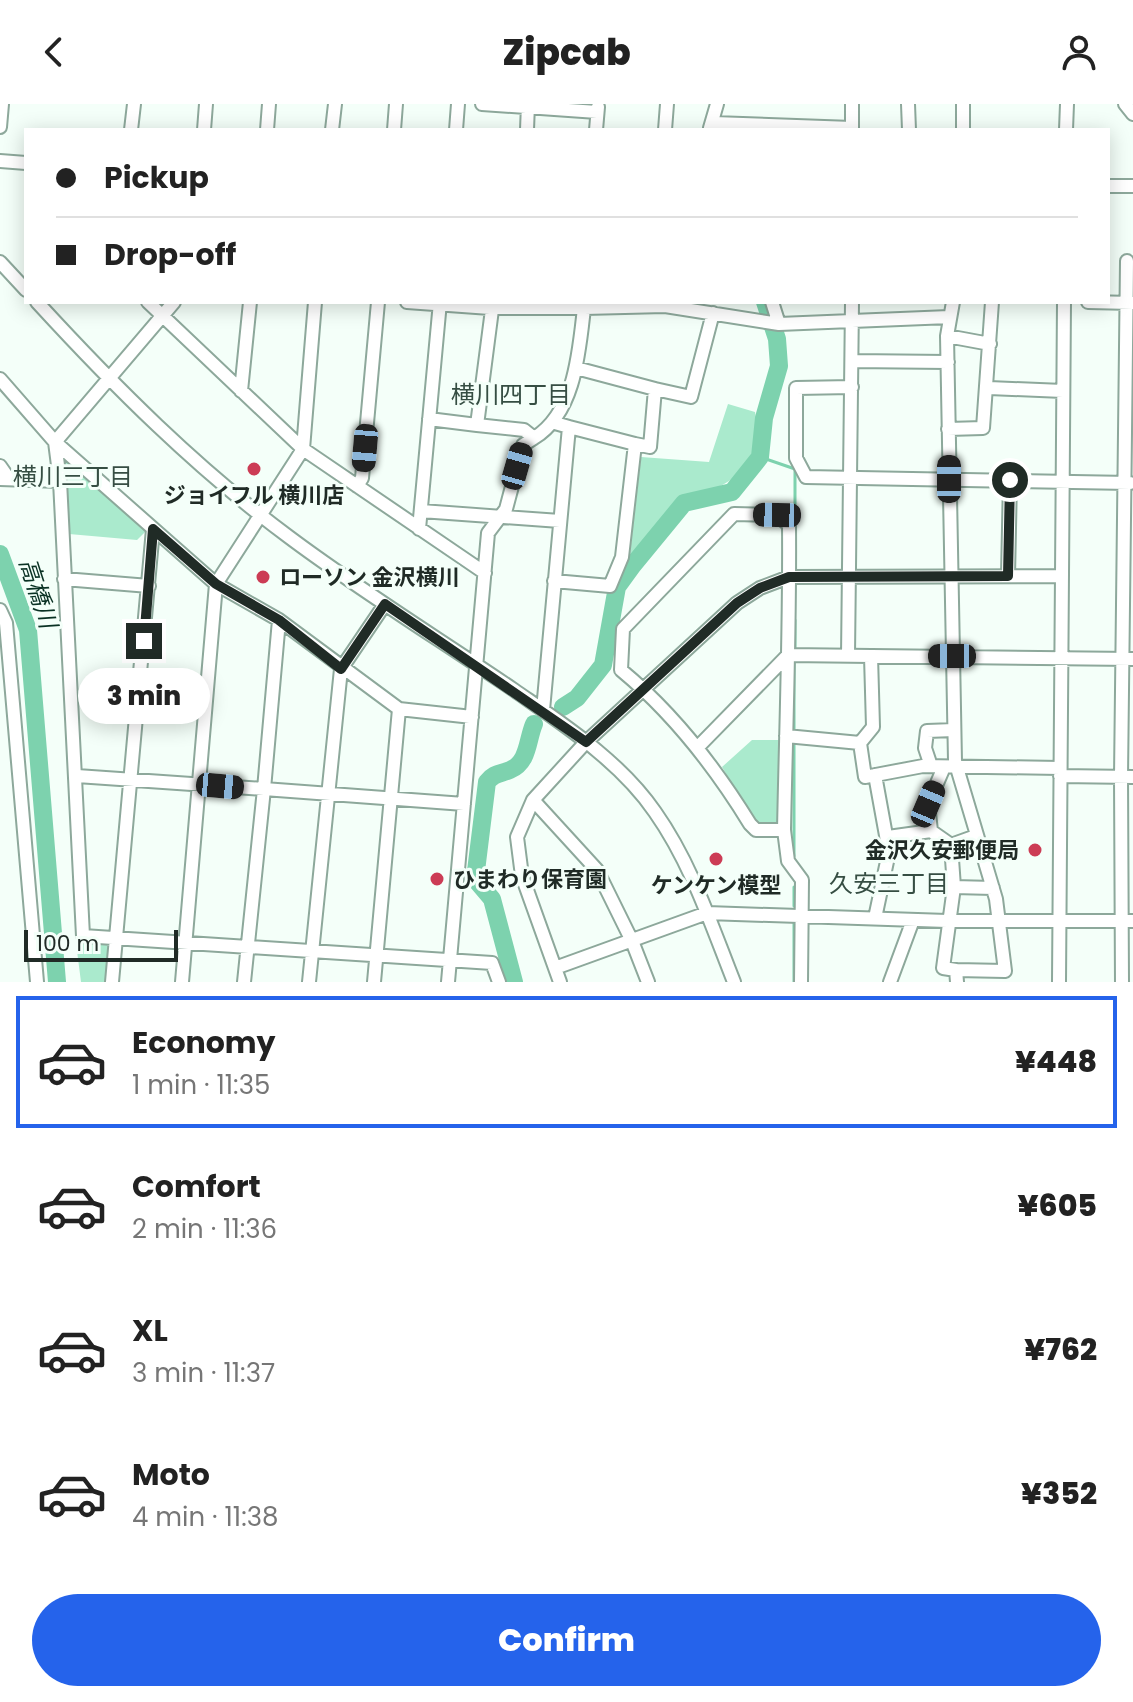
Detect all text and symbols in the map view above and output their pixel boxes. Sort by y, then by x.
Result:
text: Zipcab [502,27,631,78]
icon: back [32,30,76,74]
icon: person [1057,30,1101,74]
text: Pickup [104,156,209,199]
text: Drop-off [104,233,236,276]
district label: 横川四丁目 [451,378,571,411]
car [351,423,379,473]
car [499,440,535,492]
car [937,455,961,503]
district label: 横川三丁目 [13,460,133,493]
marker: ジョイフル 横川店 [245,460,263,478]
route start [992,462,1028,498]
place label: ジョイフル 横川店 [164,480,344,511]
car [753,503,801,527]
water label: 高橋川 [12,554,66,635]
place label: ローソン 金沢横川 [279,562,460,593]
marker: ローソン 金沢横川 [254,568,272,586]
route end [126,623,162,659]
car [928,644,976,668]
callout: 3 min [78,669,210,725]
text: 3 min [107,678,181,714]
car [195,772,245,800]
car [908,777,948,831]
place label: 金沢久安郵便局 [865,835,1019,866]
marker: 金沢久安郵便局 [1026,841,1044,859]
marker: ケンケン模型 [707,850,725,868]
place label: ひまわり保育園 [453,864,607,895]
district label: 久安三丁目 [829,867,949,900]
marker: ひまわり保育園 [428,870,446,888]
place label: ケンケン模型 [651,870,781,901]
scale bar [24,926,178,962]
text: 100 m [36,928,99,959]
text: Economy [132,1021,276,1064]
icon: car [36,1026,108,1098]
text: ¥448 [1015,1040,1097,1083]
text: 1 min · 11:35 [132,1067,270,1103]
text: Comfort [132,1165,261,1208]
icon: car [36,1170,108,1242]
text: ¥605 [1018,1184,1097,1227]
text: 2 min · 11:36 [132,1211,277,1247]
text: XL [132,1309,168,1352]
icon: car [36,1314,108,1386]
text: ¥762 [1024,1328,1097,1371]
text: 3 min · 11:37 [132,1355,275,1391]
text: Moto [132,1453,210,1496]
icon: car [36,1458,108,1530]
text: ¥352 [1021,1472,1097,1515]
text: 4 min · 11:38 [132,1499,278,1535]
button: Confirm [32,1594,1101,1686]

